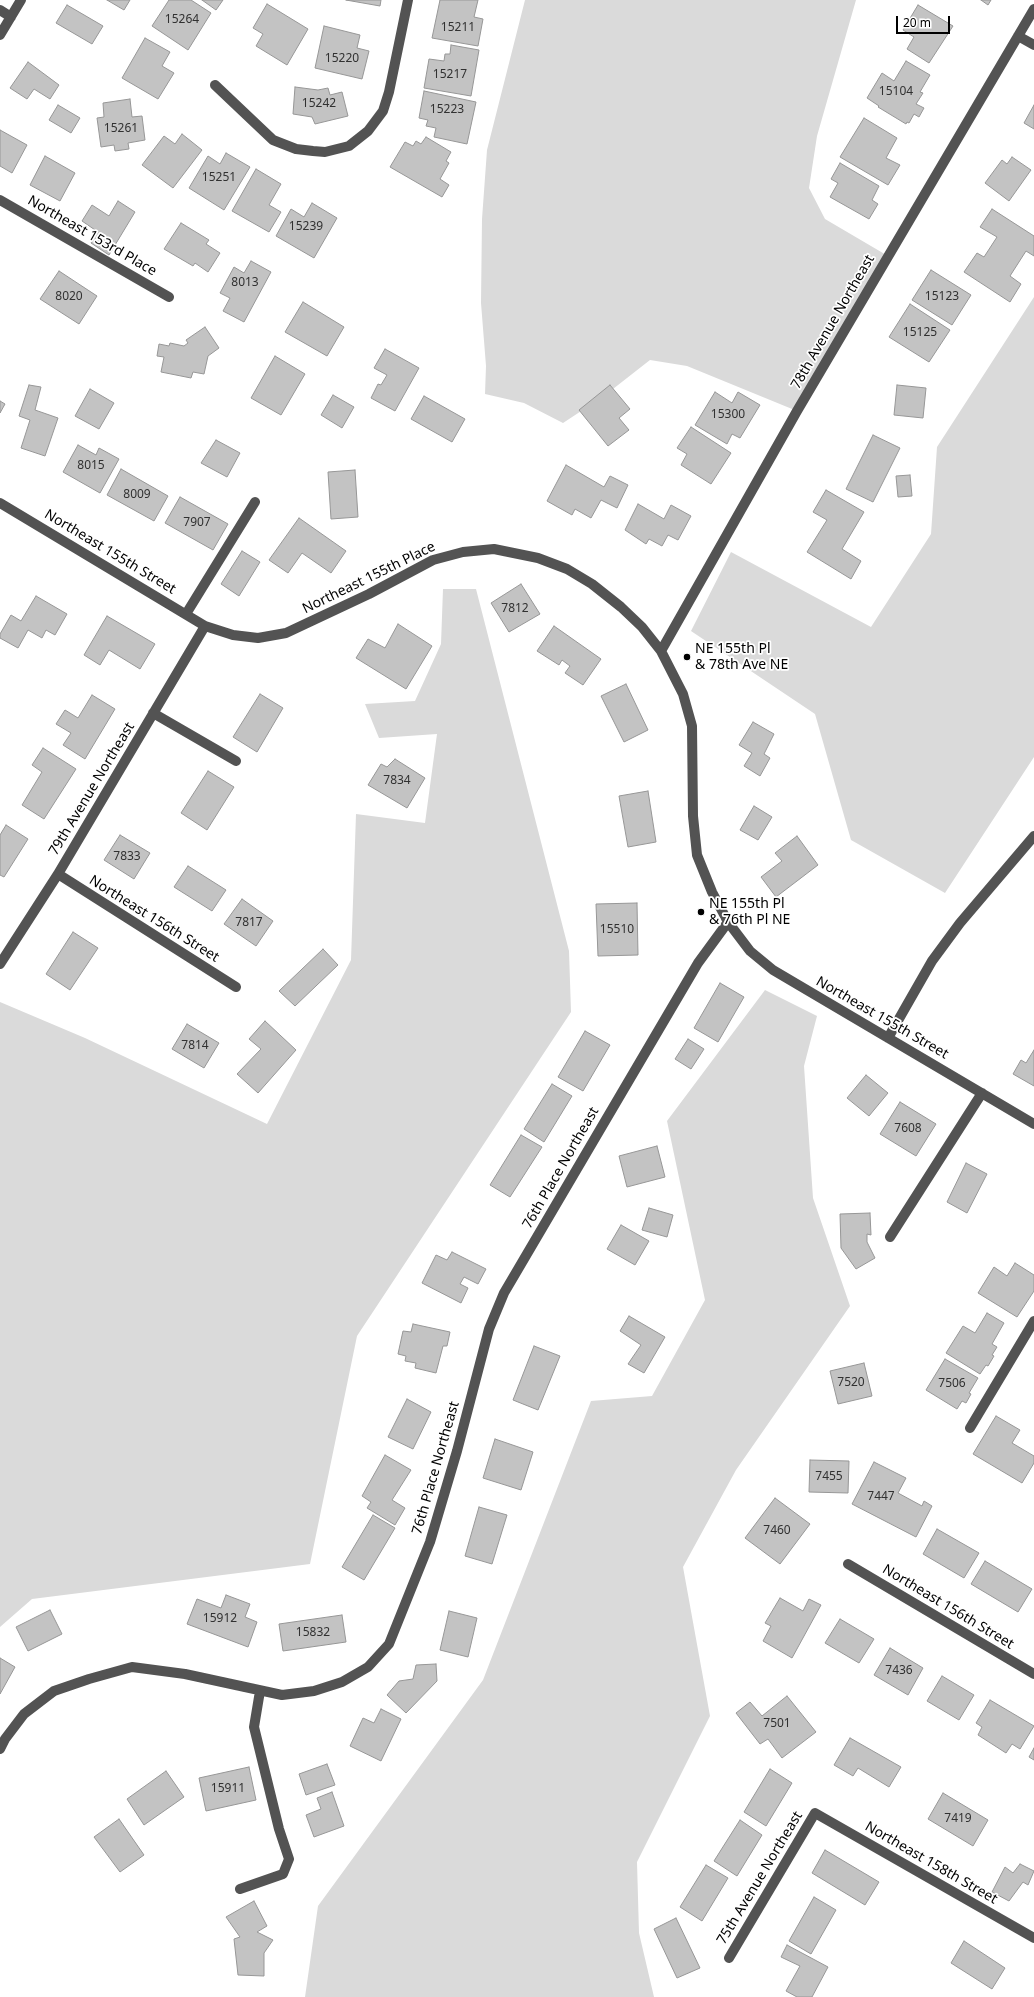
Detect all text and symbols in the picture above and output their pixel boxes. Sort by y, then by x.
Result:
scale bar [898,8,952,34]
house number: 15264 [165,13,199,27]
text: 20 m [903,14,931,31]
house number: 15211 [441,21,475,35]
house number: 15220 [325,52,359,66]
house number: 15217 [433,68,467,82]
house number: 15104 [879,85,913,99]
house number: 15242 [302,97,336,111]
house number: 15223 [430,103,464,117]
house number: 15261 [104,122,138,136]
house number: 15251 [202,171,236,185]
street label: Northeast 153rd Place [25,192,159,280]
house number: 15239 [289,220,323,234]
street label: 78th Avenue Northeast [788,252,878,392]
house number: 8013 [231,276,259,290]
house number: 8020 [55,290,83,304]
house number: 15123 [925,290,959,304]
house number: 15125 [903,326,937,340]
house number: 15300 [711,408,745,422]
house number: 8015 [77,459,105,473]
house number: 8009 [123,488,151,502]
street label: Northeast 155th Street [41,506,179,598]
house number: 7907 [183,516,211,530]
street label: Northeast 155th Place [300,539,438,617]
house number: 7812 [501,602,529,616]
place label: NE 155th Pl & 78th Ave NE [695,641,788,674]
marker: NE 155th Pl & 78th Ave NE [682,652,692,662]
street label: 79th Avenue Northeast [46,719,138,859]
house number: 7834 [383,774,411,788]
house number: 7833 [113,850,141,864]
street label: Northeast 156th Street [86,872,222,966]
place label: NE 155th Pl & 76th Pl NE [709,896,790,928]
marker: NE 155th Pl & 76th Pl NE [696,907,706,917]
house number: 7817 [235,916,263,930]
house number: 15510 [600,923,634,937]
street label: Northeast 155th Street [813,973,951,1063]
house number: 7814 [181,1039,209,1053]
street label: 76th Place Northeast [519,1104,603,1232]
house number: 7608 [894,1122,922,1136]
house number: 7520 [837,1376,865,1390]
house number: 7506 [938,1377,966,1391]
street label: 76th Place Northeast [409,1400,463,1536]
house number: 7455 [815,1470,843,1484]
house number: 7447 [867,1490,895,1504]
house number: 7460 [763,1524,791,1538]
street label: Northeast 156th Street [879,1561,1017,1653]
house number: 15912 [203,1612,237,1626]
house number: 15832 [296,1626,330,1640]
house number: 7436 [885,1664,913,1678]
house number: 7501 [763,1717,791,1731]
house number: 15911 [211,1782,245,1796]
street label: 75th Avenue Northeast [714,1808,806,1948]
house number: 7419 [944,1812,972,1826]
street label: Northeast 158th Street [862,1818,1000,1908]

